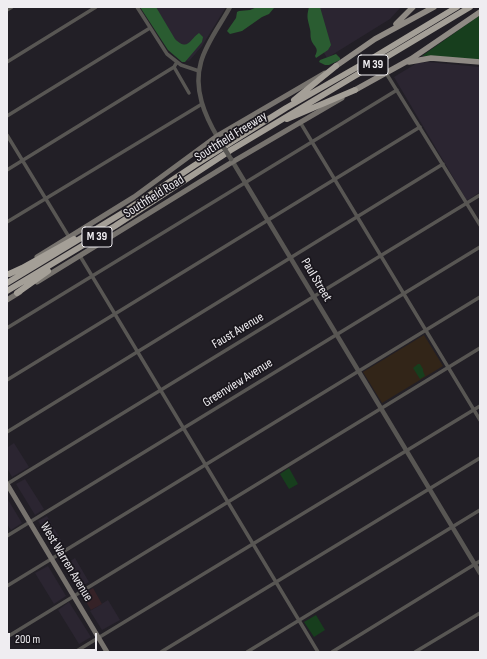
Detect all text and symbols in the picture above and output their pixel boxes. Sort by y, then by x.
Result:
road number: M 39 [358,55,388,75]
street label: Southfield Freeway [192,108,270,166]
street label: Southfield Road [121,172,187,222]
road number: M 39 [82,227,112,247]
street label: Paul Street [297,256,335,304]
street label: Faust Avenue [209,309,267,353]
street label: Greenview Avenue [200,355,276,411]
street label: West Warren Avenue [36,520,96,604]
scale bar [10,625,99,651]
text: 200 m [15,632,40,647]

